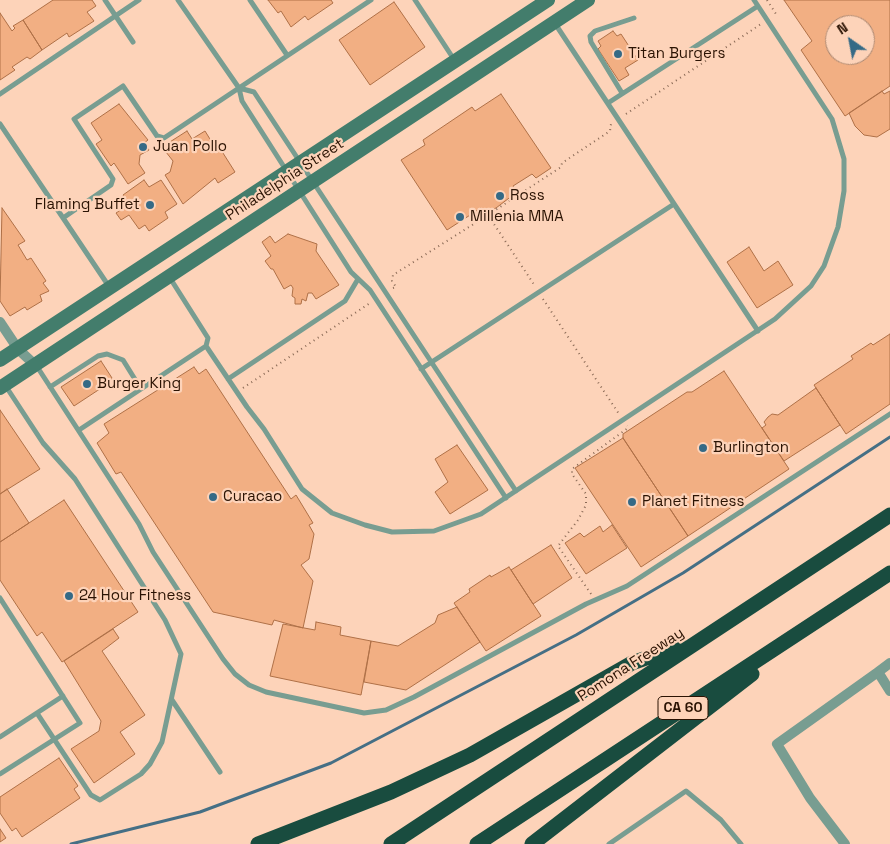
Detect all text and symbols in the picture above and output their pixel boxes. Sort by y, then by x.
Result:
north arrow [825,15,875,65]
text: N [834,18,851,38]
place label: Titan Burgers [628,45,725,63]
marker: Titan Burgers [612,48,624,60]
street label: Philadelphia Street [223,135,347,225]
place label: Juan Pollo [153,138,227,156]
marker: Juan Pollo [137,141,149,153]
place label: Ross [510,187,545,205]
marker: Ross [494,190,506,202]
place label: Flaming Buffet [35,196,140,214]
marker: Flaming Buffet [144,199,156,211]
place label: Millenia MMA [470,208,564,226]
marker: Millenia MMA [454,211,466,223]
place label: Burger King [97,375,181,393]
marker: Burger King [81,378,93,390]
place label: Burlington [713,439,789,457]
marker: Burlington [697,442,709,454]
place label: Curacao [223,488,282,506]
marker: Curacao [207,491,219,503]
place label: Planet Fitness [642,493,744,511]
marker: Planet Fitness [626,496,638,508]
place label: 24 Hour Fitness [79,587,191,605]
marker: 24 Hour Fitness [63,590,75,602]
street label: Pomona Freeway [575,624,687,706]
road number: CA 60 [658,696,708,720]

